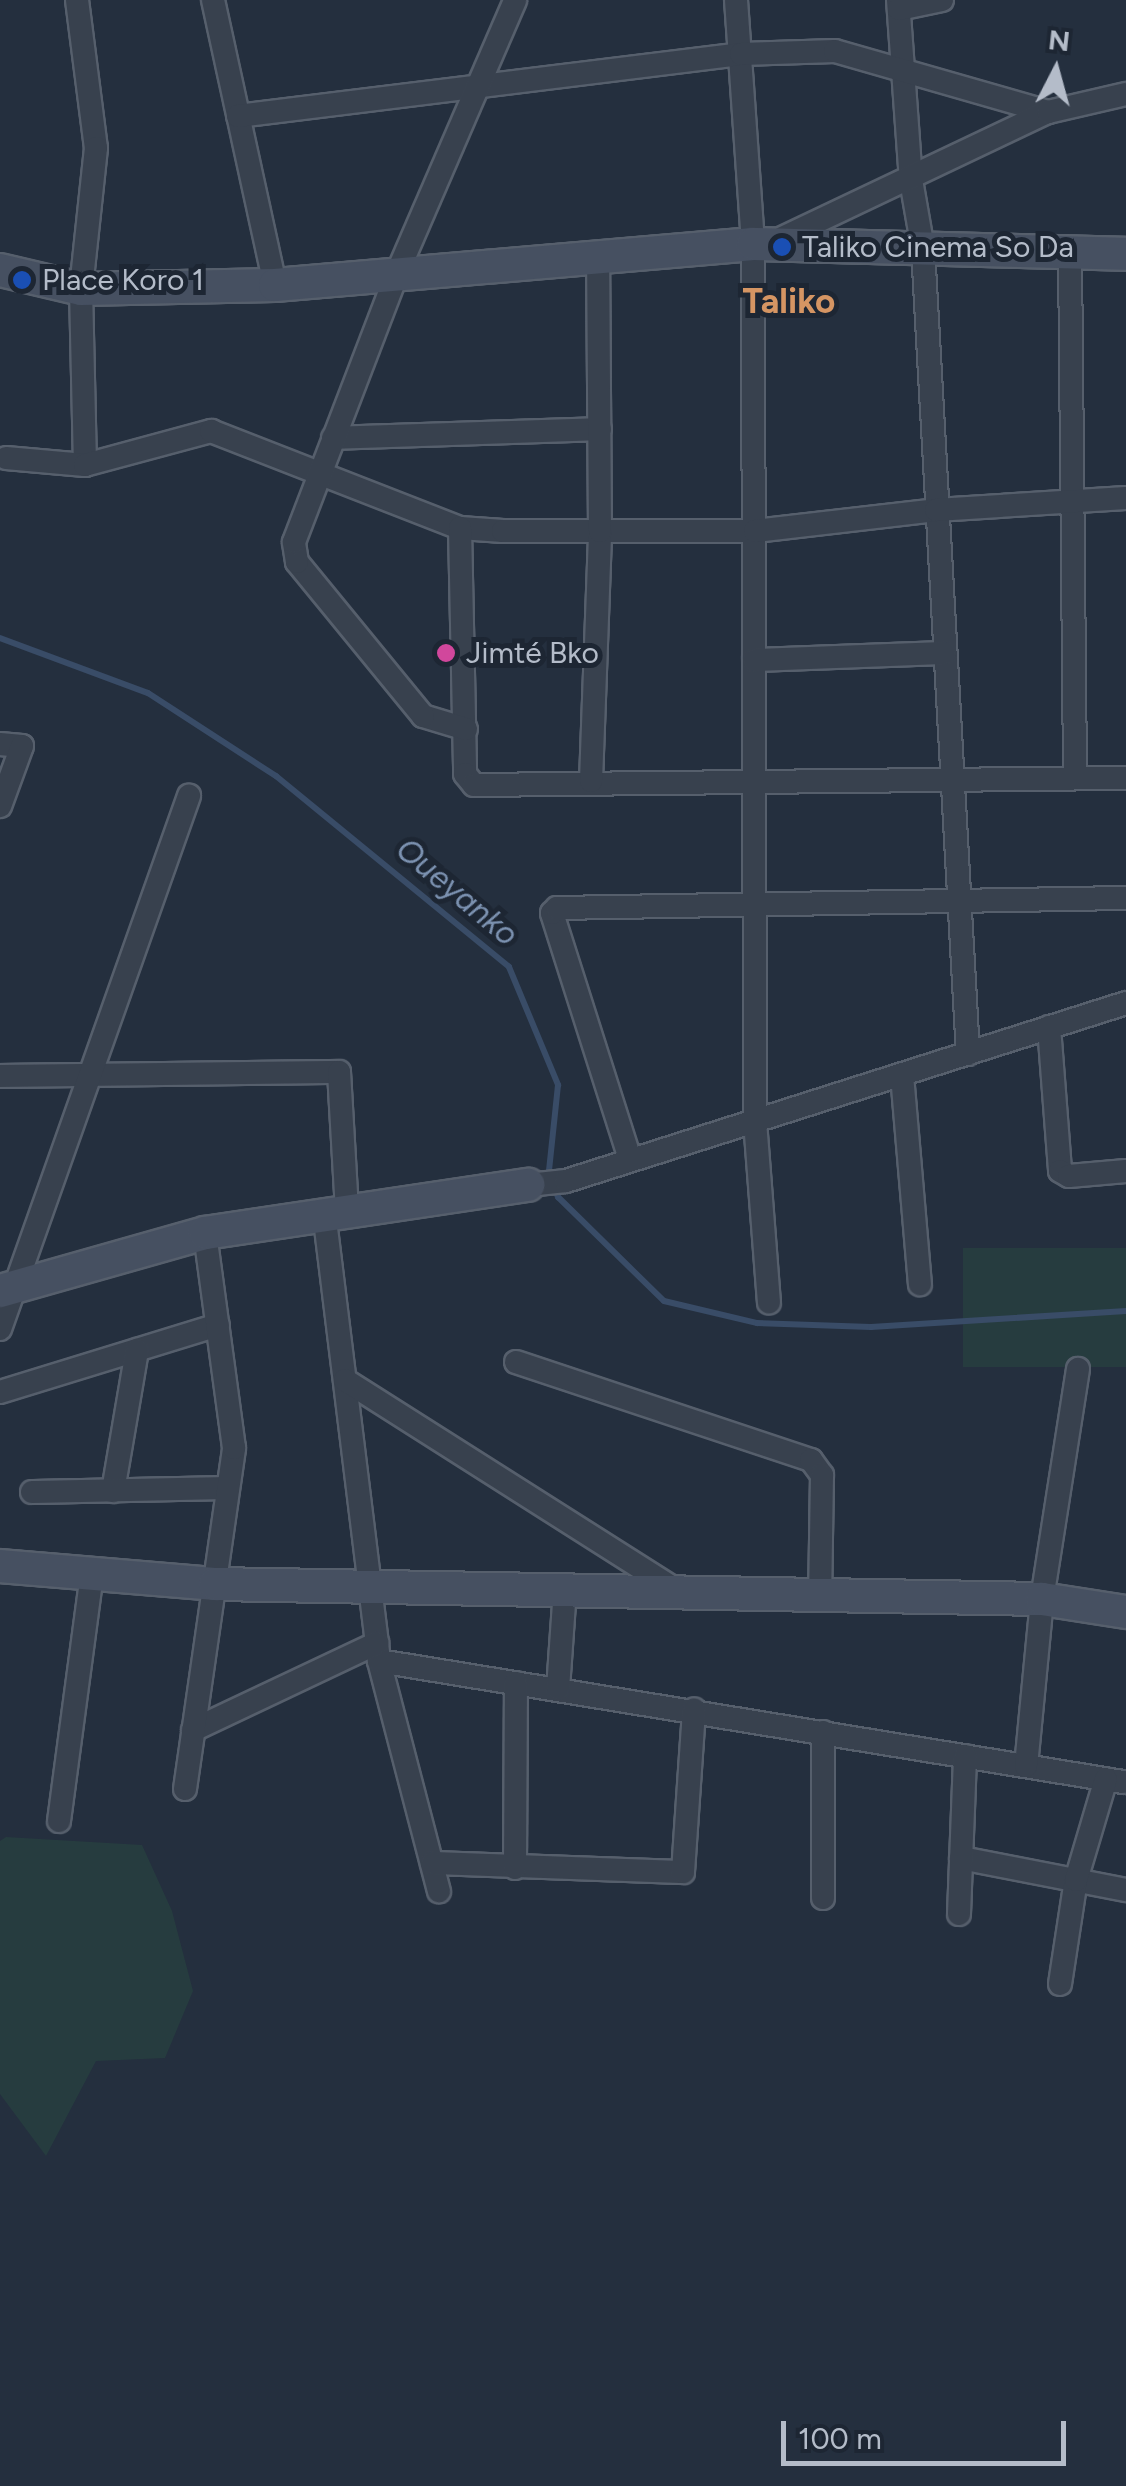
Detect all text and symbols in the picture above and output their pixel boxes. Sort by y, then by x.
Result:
north arrow [1006,20,1106,120]
text: N [1047,22,1072,58]
place label: Taliko Cinema So Da [802,229,1074,265]
marker: Taliko Cinema So Da [771,236,793,258]
place label: Place Koro 1 [42,262,204,298]
marker: Place Koro 1 [11,269,33,291]
district label: Taliko [743,280,835,322]
place label: Jimté Bko [466,635,599,671]
marker: Jimté Bko [435,642,457,664]
water label: Oueyanko [388,830,526,954]
scale bar [786,2401,1071,2463]
text: 100 m [798,2420,882,2457]

